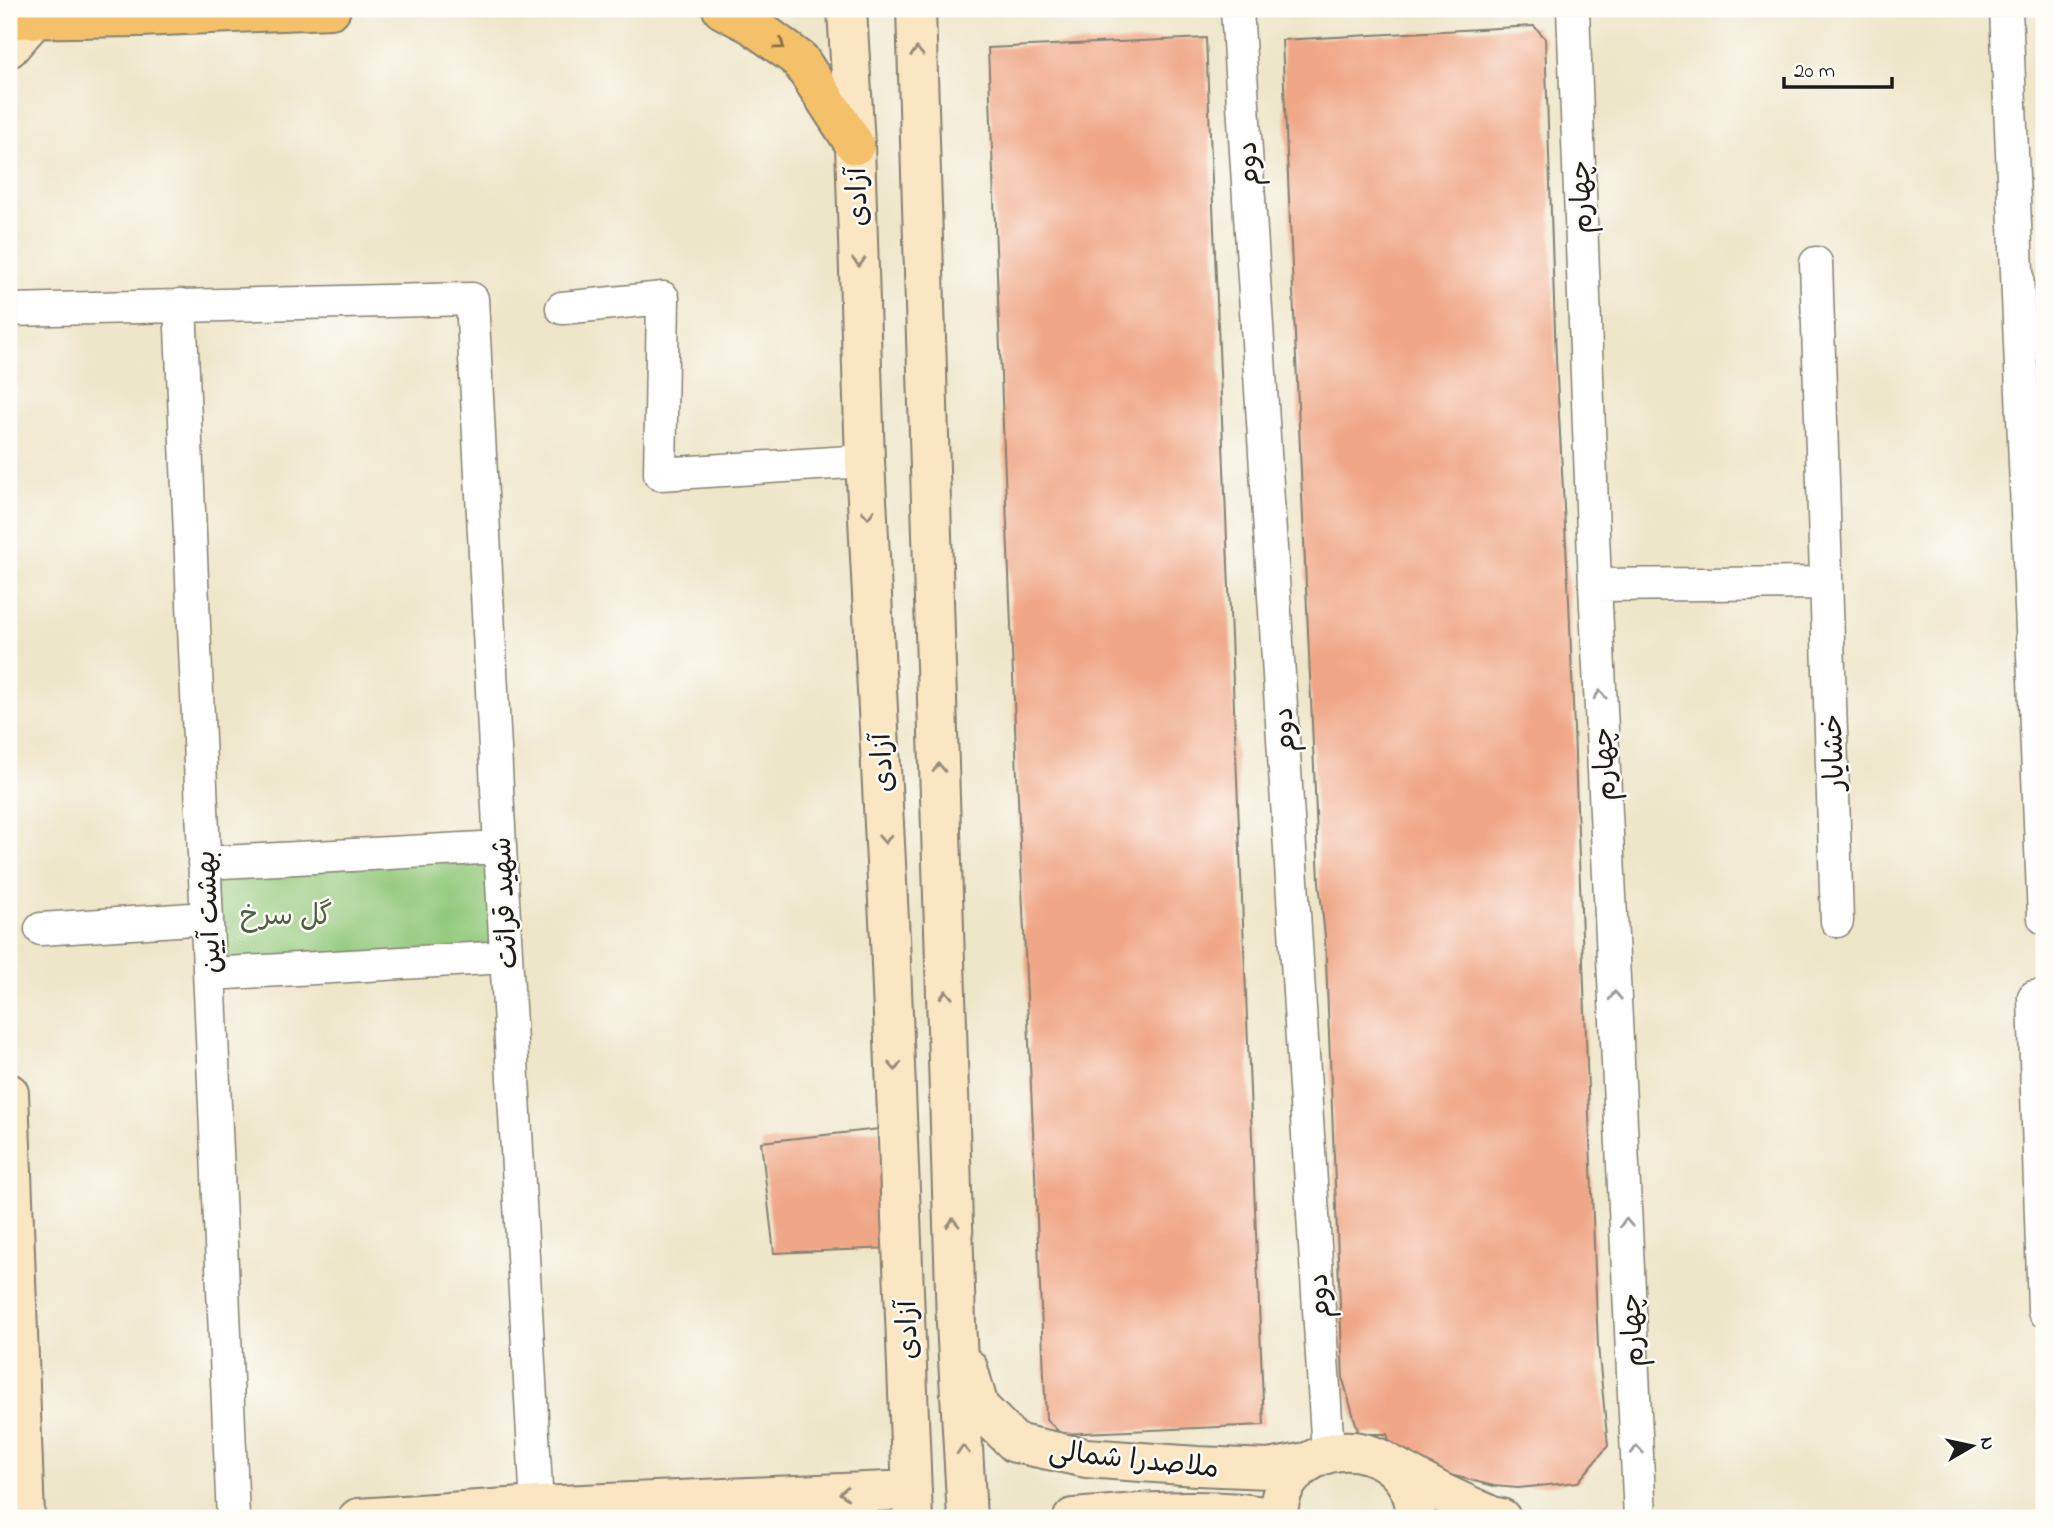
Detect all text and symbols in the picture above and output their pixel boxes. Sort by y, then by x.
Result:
one-way arrow [772,37,784,49]
one-way arrow [909,46,925,57]
scale bar [1784,46,1892,90]
text: 20 m [1794,57,1835,87]
street label: دوم [1228,140,1273,188]
street label: چهارم [1562,159,1605,235]
street label: آزادی [838,165,881,227]
one-way arrow [851,257,866,268]
one-way arrow [861,509,876,520]
one-way arrow [1593,689,1608,700]
street label: دوم [1264,706,1309,754]
street label: خشایار [1814,713,1857,793]
street label: چهارم [1584,726,1629,802]
street label: آزادی [862,731,907,793]
one-way arrow [932,762,947,773]
one-way arrow [877,834,892,845]
street label: شهید قرائت [483,836,530,970]
street label: بهشت آیین [187,849,234,975]
park label: گل سرخ [240,897,332,938]
one-way arrow [939,990,954,1001]
one-way arrow [1607,990,1622,1001]
one-way arrow [888,1061,903,1072]
one-way arrow [945,1217,961,1228]
one-way arrow [1618,1217,1633,1228]
street label: دوم [1299,1272,1344,1320]
street label: چهارم [1612,1292,1657,1368]
street label: آزادی [888,1298,931,1360]
north arrow [1938,1412,2008,1482]
street label: ملاصدرا شمالی [1047,1432,1221,1491]
text: N [1972,1435,2001,1452]
one-way arrow [956,1444,971,1455]
one-way arrow [1629,1444,1644,1455]
one-way arrow [838,1485,849,1500]

